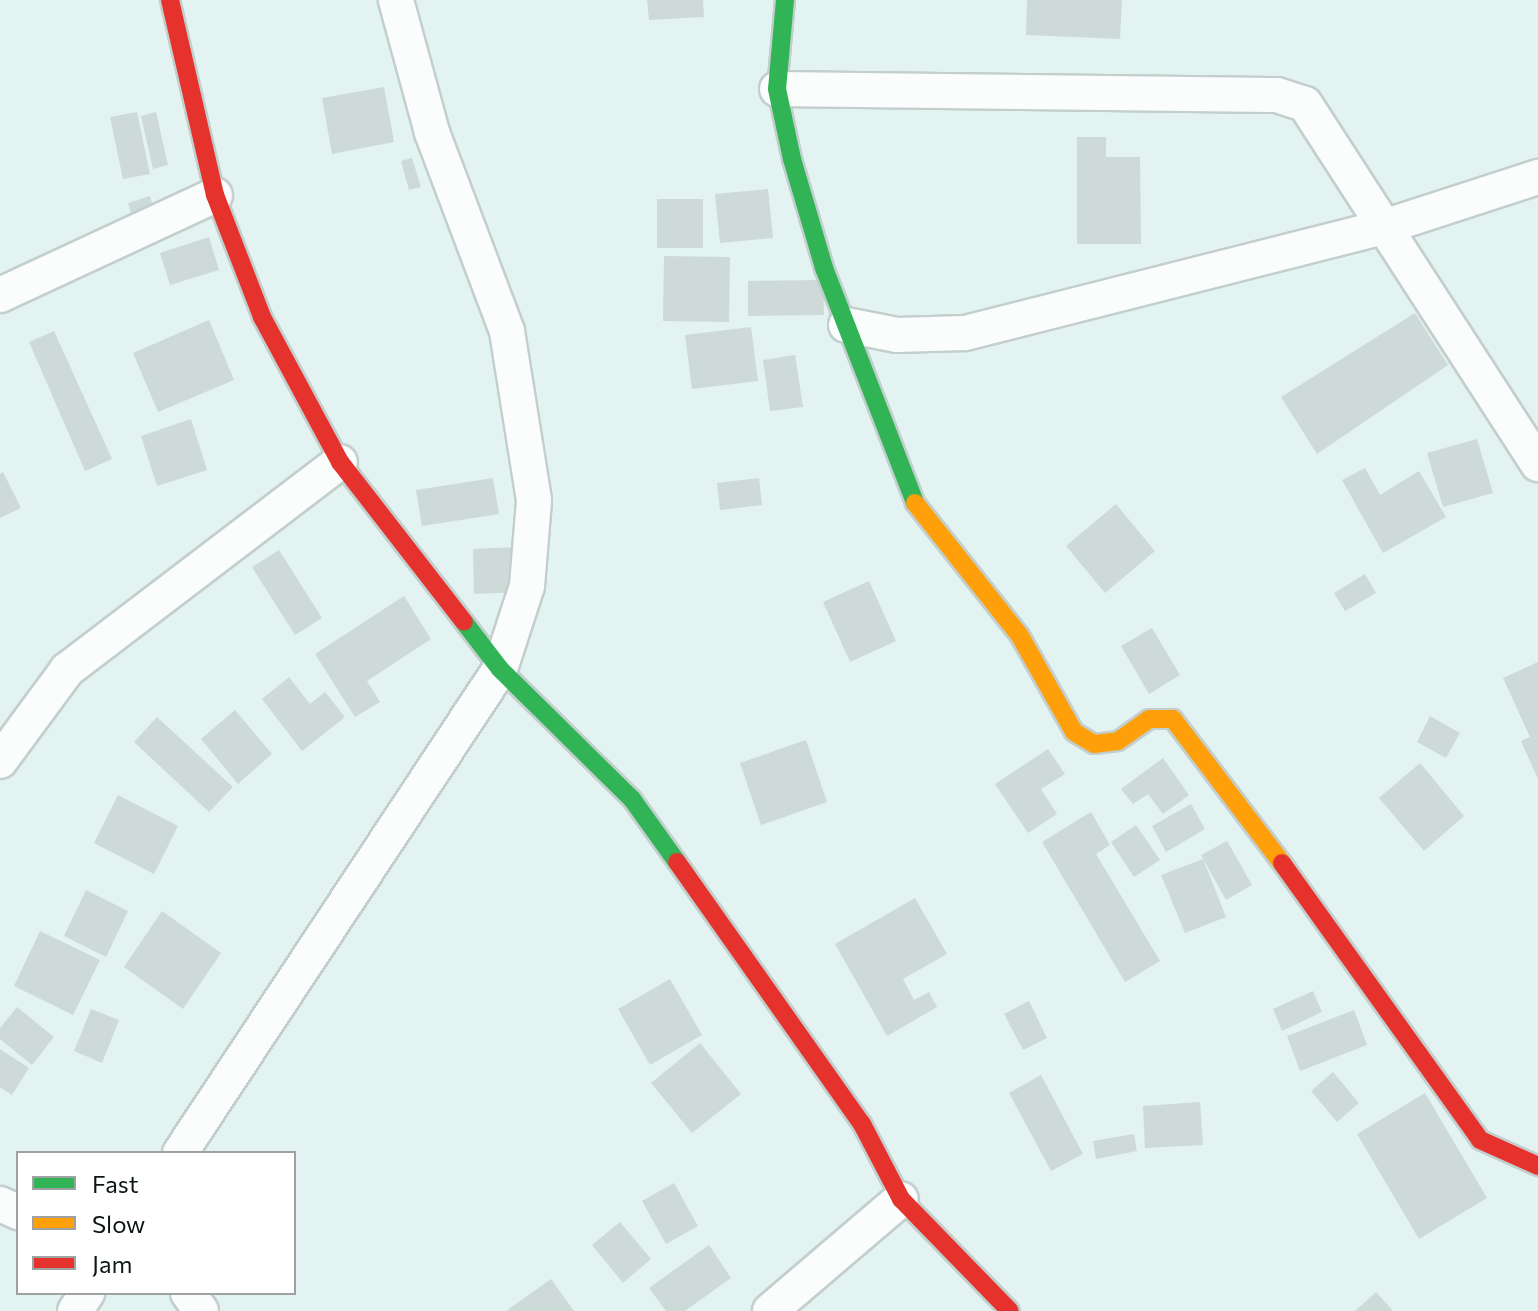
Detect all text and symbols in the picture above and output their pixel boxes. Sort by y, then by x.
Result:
legend [16,1151,296,1295]
text: Fast [92,1169,139,1198]
text: Slow [92,1209,145,1238]
text: Jam [92,1249,132,1278]

